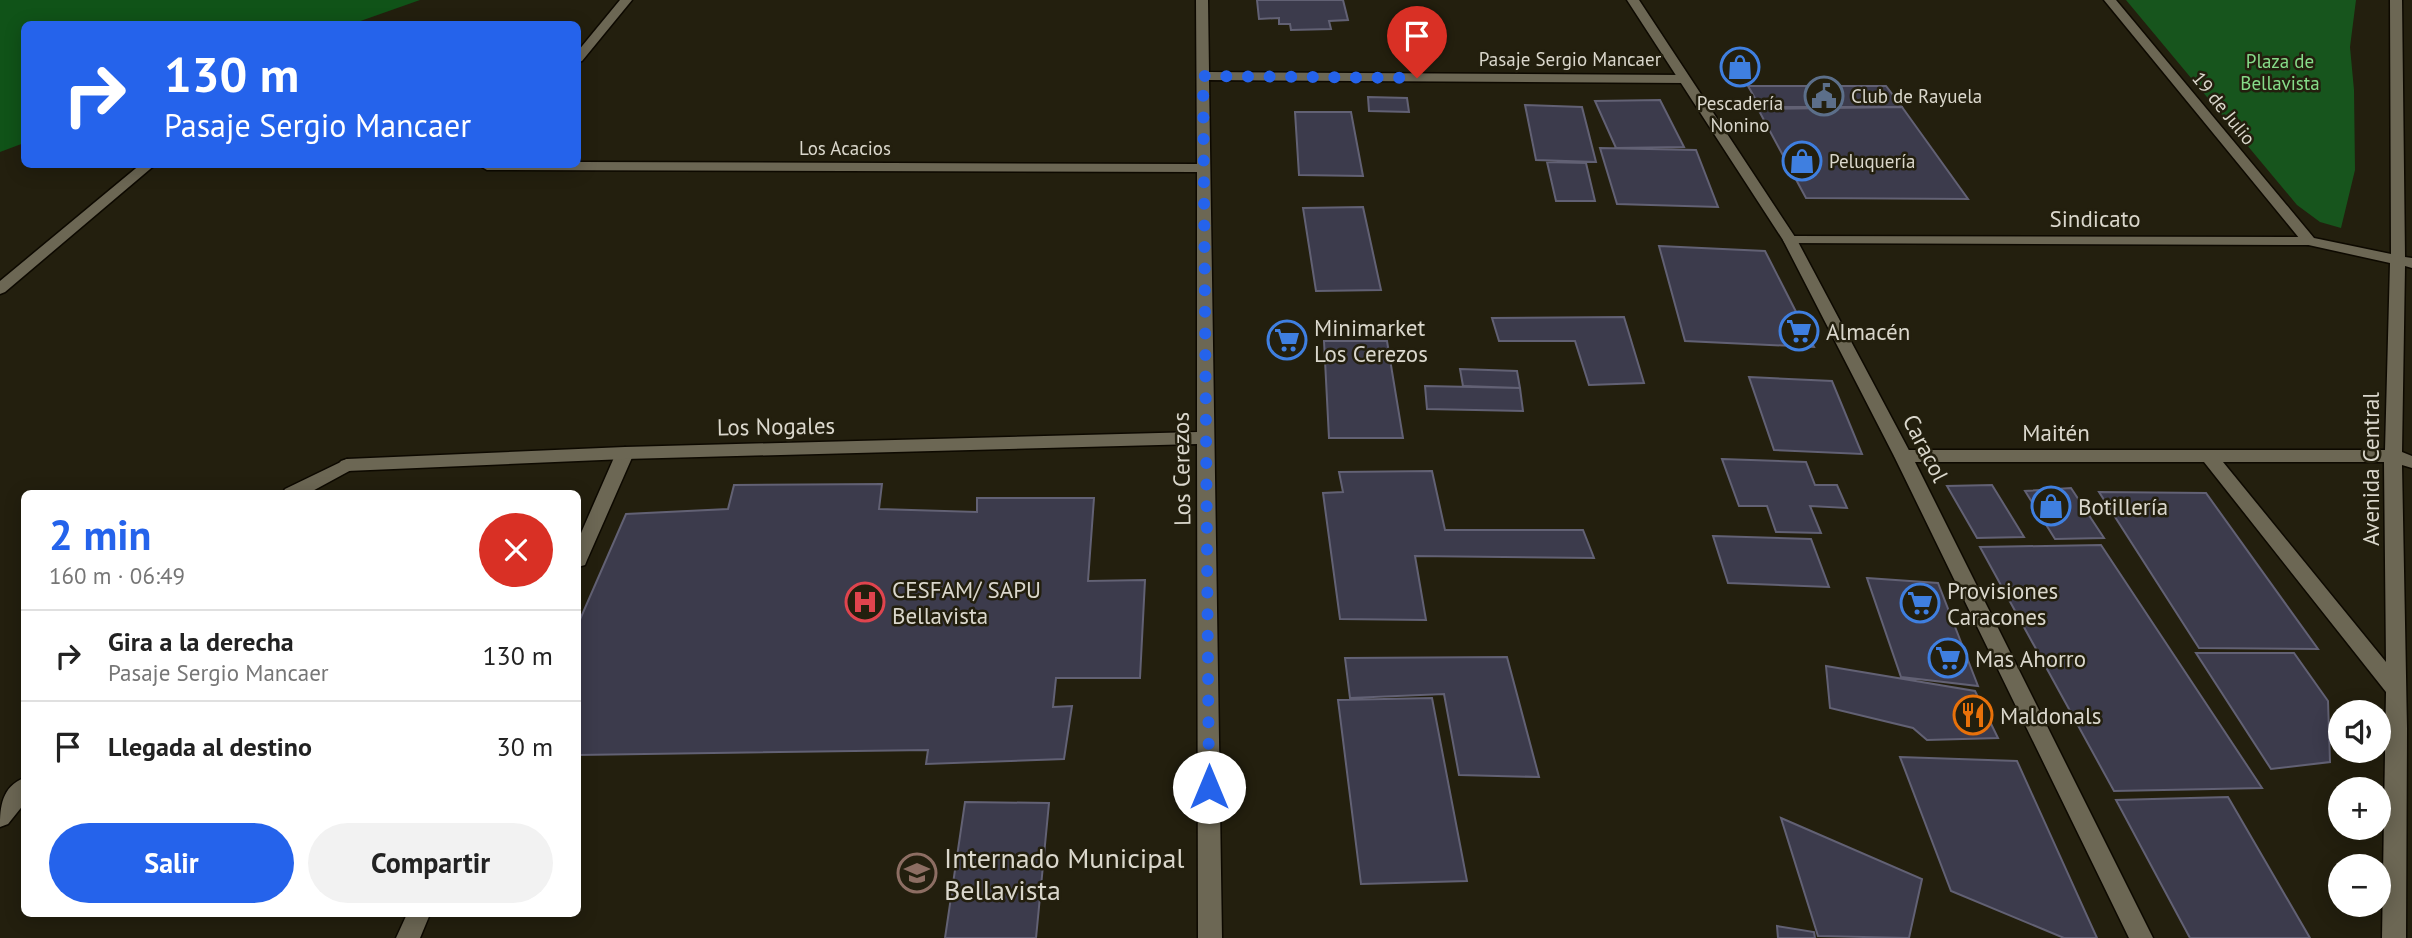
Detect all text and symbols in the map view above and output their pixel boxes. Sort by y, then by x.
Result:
pin [1387,6,1447,78]
icon: arrive [1398,17,1436,55]
text: 130 m [164,42,299,106]
shop icon: Pescadería Nonino [1719,46,1761,88]
street label: Pasaje Sergio Mancaer [1479,47,1662,71]
icon: right [49,49,140,140]
park label: Plaza de Bellavista [2240,49,2320,95]
street label: 19 de Julio [2187,67,2261,149]
public building icon: Club de Rayuela [1803,75,1845,117]
place label: Club de Rayuela [1851,84,1982,108]
place label: Pescadería Nonino [1697,91,1783,137]
text: Pasaje Sergio Mancaer [164,104,471,146]
street label: Los Acacios [799,136,891,160]
shop icon: Peluquería [1781,140,1823,182]
place label: Peluquería [1829,149,1915,173]
street label: Sindicato [2049,204,2141,233]
supermarket icon: Almacén [1778,310,1820,352]
place label: Minimarket Los Cerezos [1314,313,1428,368]
place label: Almacén [1826,317,1910,346]
supermarket icon: Minimarket Los Cerezos [1266,319,1308,361]
street label: Avenida Central [2356,392,2385,546]
street label: Caracol [1897,409,1955,487]
street label: Los Nogales [717,410,835,442]
street label: Los Cerezos [1166,412,1196,526]
street label: Maitén [2022,418,2090,447]
shop icon: Botillería [2030,485,2072,527]
place label: Botillería [2078,492,2168,521]
text: 2 min [49,507,151,562]
button: close [479,513,553,587]
text: 160 m · 06:49 [49,561,185,590]
place label: CESFAM/ SAPU Bellavista [892,575,1041,630]
place label: Provisiones Caracones [1947,576,2058,631]
hospital icon: CESFAM/ SAPU Bellavista [844,581,886,623]
supermarket icon: Provisiones Caracones [1899,582,1941,624]
text: Gira a la derecha [108,625,294,658]
icon: right [49,637,87,675]
supermarket icon: Mas Ahorro [1927,637,1969,679]
text: 130 m [482,639,553,672]
place label: Mas Ahorro [1975,644,2086,673]
text: Pasaje Sergio Mancaer [108,658,329,687]
restaurant icon: Maldonals [1952,694,1994,736]
map controls [2328,700,2391,917]
button: sound [2328,700,2391,763]
place label: Maldonals [2000,701,2101,730]
icon: arrive [49,728,87,766]
text: Llegada al destino [108,730,312,763]
text: 30 m [497,730,553,763]
position arrow [1172,750,1246,824]
button: + [2328,777,2391,840]
button: Salir [49,823,294,903]
button: Compartir [308,823,553,903]
place label: Internado Municipal Bellavista [944,839,1185,908]
school or university icon: Internado Municipal Bellavista [896,852,938,894]
button: − [2328,854,2391,917]

